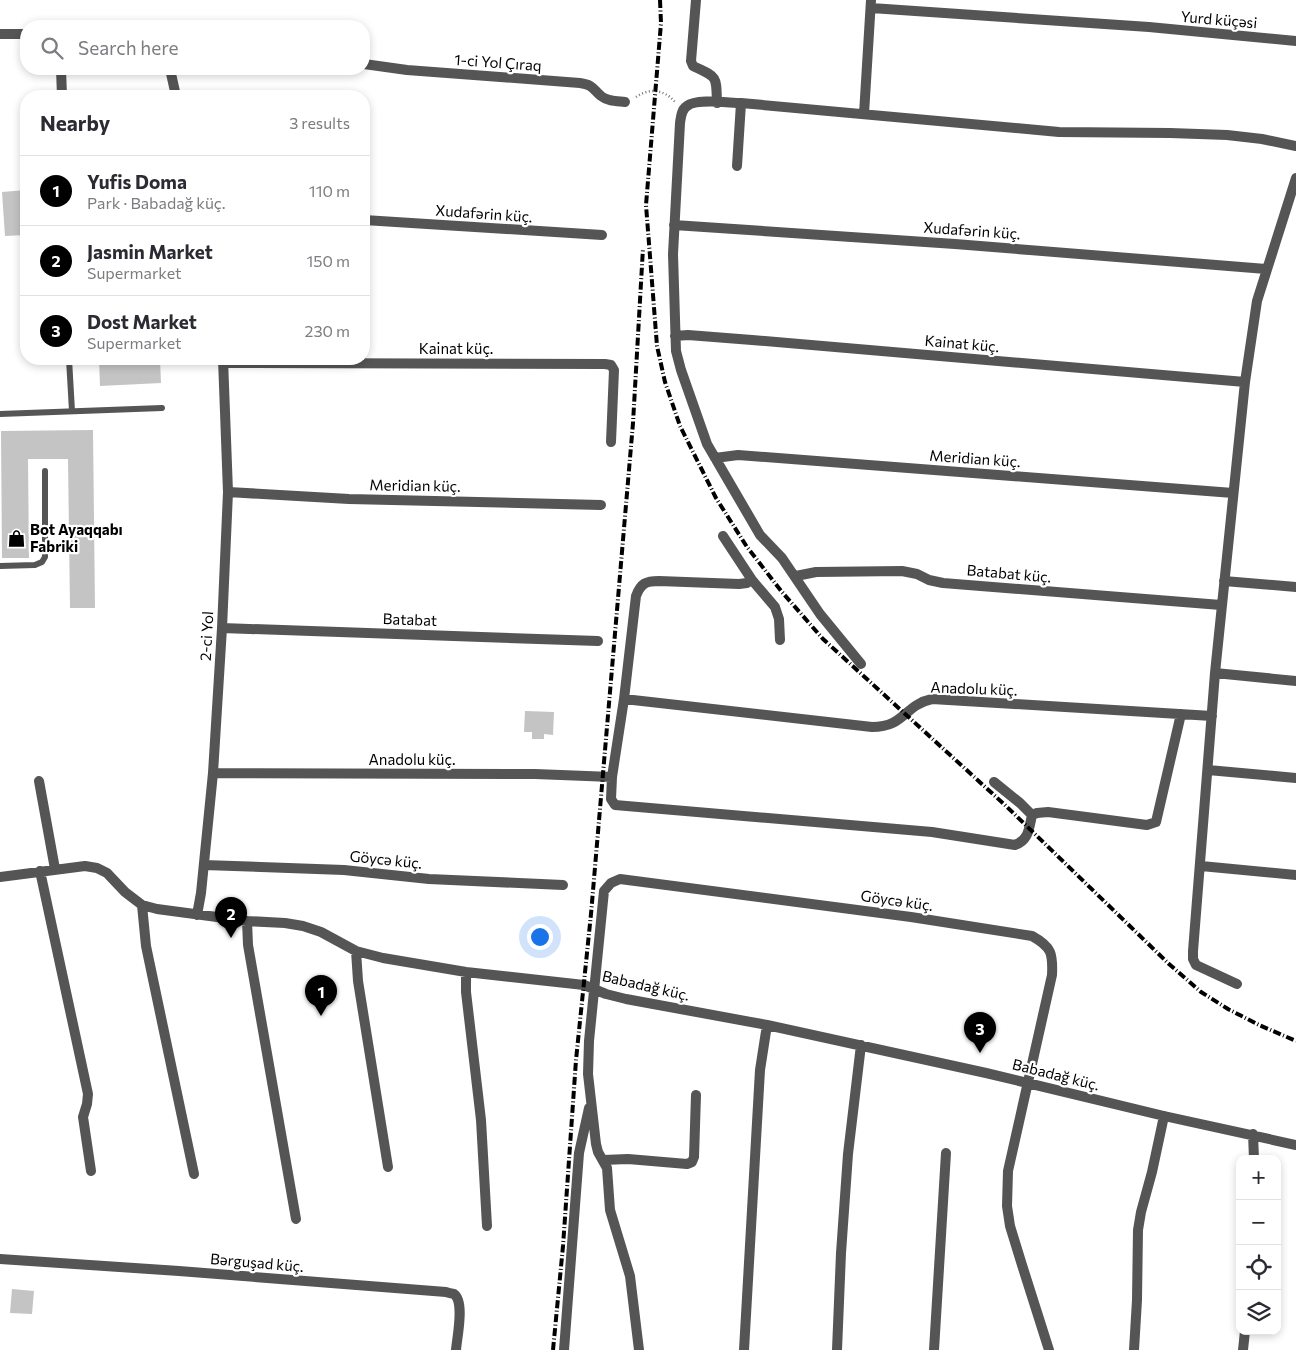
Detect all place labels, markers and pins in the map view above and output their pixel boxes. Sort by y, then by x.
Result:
place label: Bot Ayaqqabı Fabriki [30,520,123,555]
shop icon: Bot Ayaqqabı Fabriki [6,528,26,548]
pin: 2 [215,897,247,938]
pin: 1 [305,975,337,1016]
pin: 3 [964,1012,996,1053]

